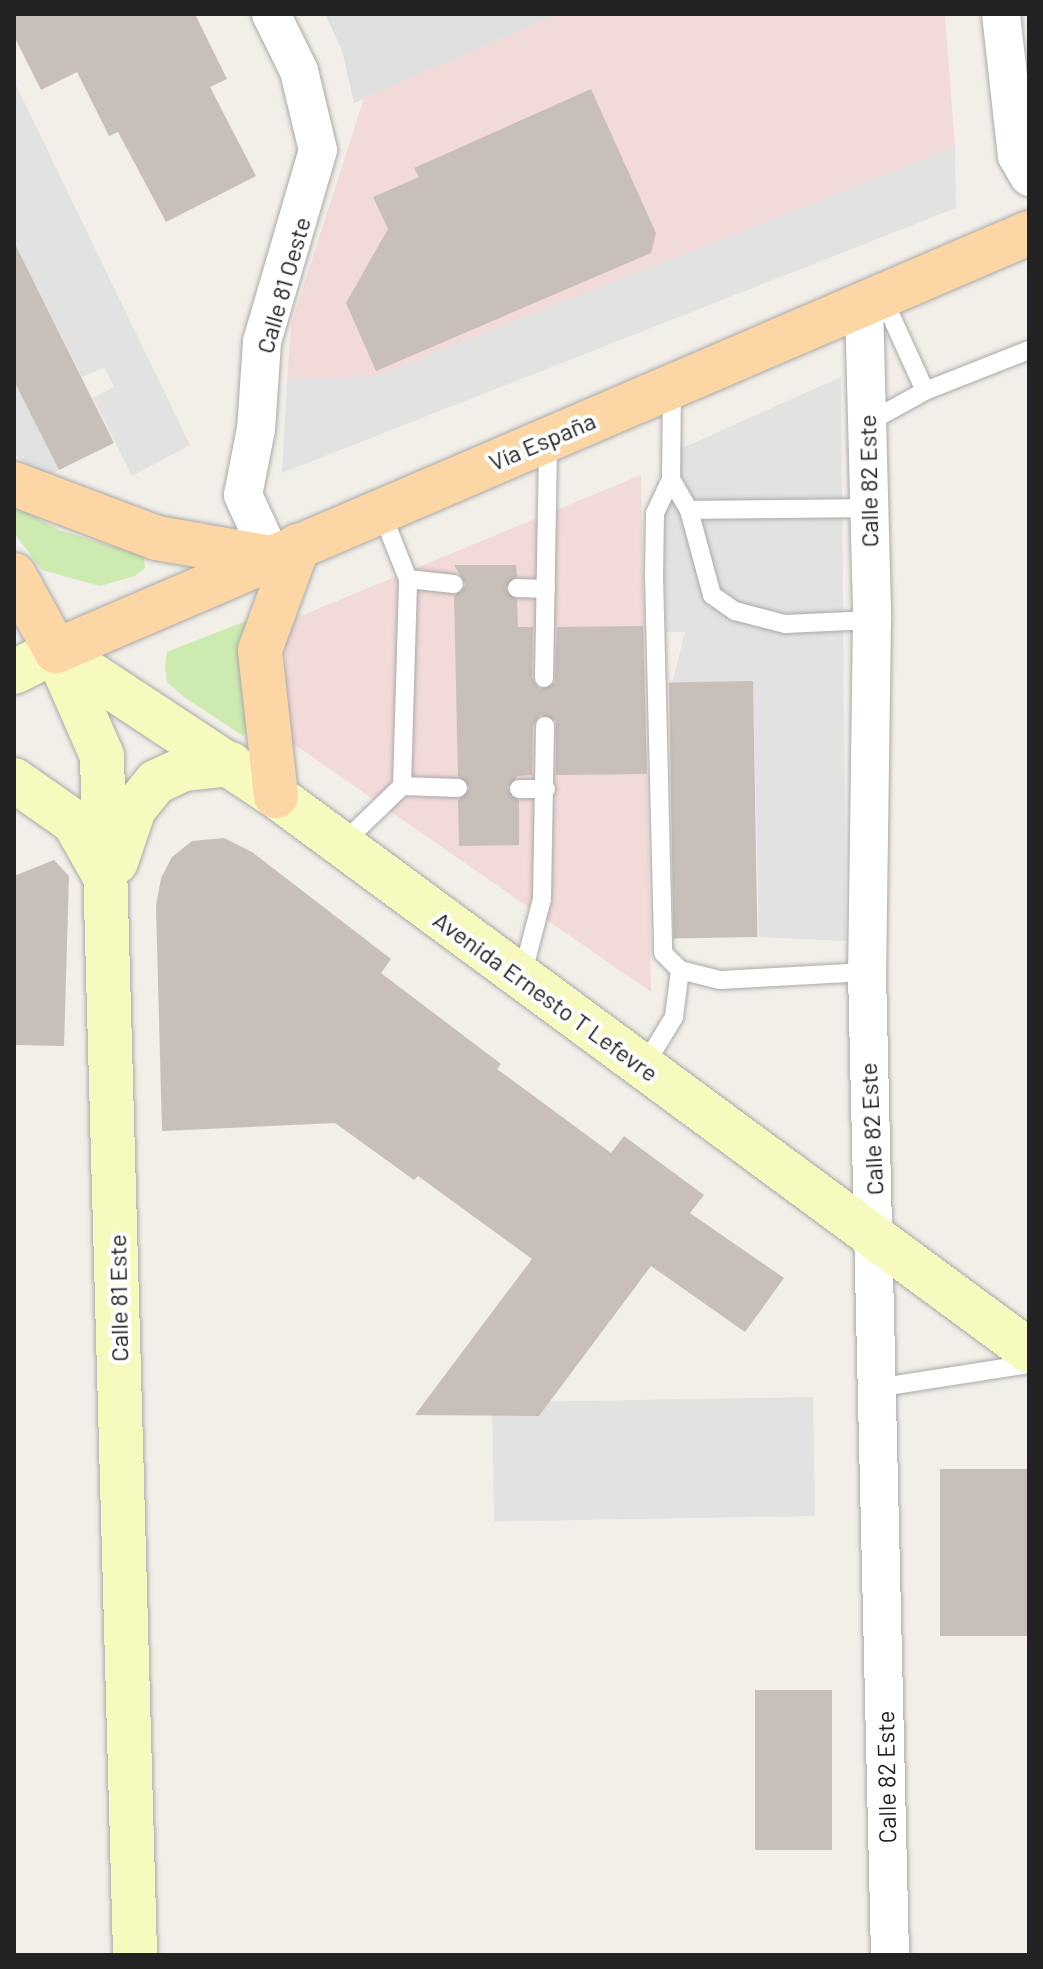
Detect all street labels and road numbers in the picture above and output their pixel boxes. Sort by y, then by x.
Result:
street label: Calle 81 Oeste [250,214,316,356]
street label: Vía España [484,406,600,476]
street label: Calle 82 Este [852,414,884,548]
street label: Avenida Ernesto T Lefevre [428,905,664,1087]
street label: Calle 82 Este [853,1062,889,1196]
street label: Calle 81 Este [102,1234,134,1362]
street label: Calle 82 Este [870,1710,902,1844]

